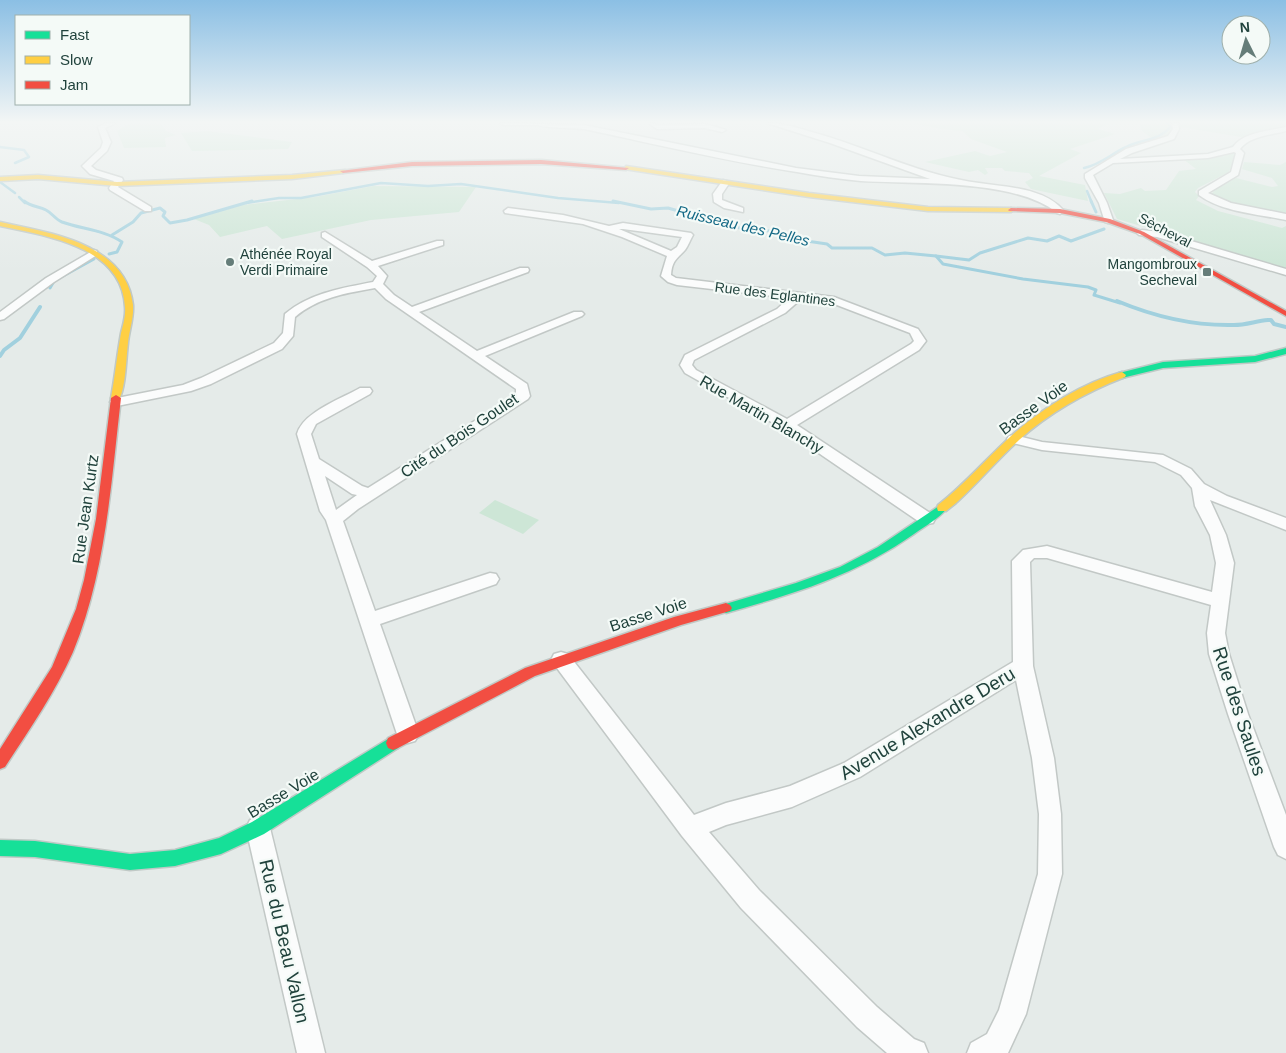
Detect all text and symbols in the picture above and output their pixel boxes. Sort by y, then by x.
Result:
legend [15,15,190,105]
north arrow [1221,15,1271,65]
text: N [1239,19,1251,35]
text: Fast [60,26,90,43]
text: Slow [60,51,93,68]
text: Jam [60,76,88,93]
water label: Ruisseau des Pelles [675,202,812,249]
street label: Sècheval [1136,209,1194,251]
place label: Athénée Royal Verdi Primaire [240,246,332,278]
marker: Athénée Royal Verdi Primaire [224,256,236,268]
place label: Mangombroux Secheval [1108,256,1197,288]
marker: Mangombroux Secheval [1201,266,1213,278]
street label: Rue des Eglantines [714,279,836,309]
street label: Rue Martin Blanchy [697,372,826,457]
street label: Basse Voie [996,377,1071,438]
street label: Cité du Bois Goulet [397,390,522,481]
street label: Rue Jean Kurtz [69,453,102,565]
street label: Basse Voie [607,594,689,635]
street label: Rue des Saules [1209,644,1270,778]
street label: Avenue Alexandre Deru [836,663,1019,784]
street label: Basse Voie [245,765,322,821]
street label: Rue du Beau Vallon [255,857,314,1025]

